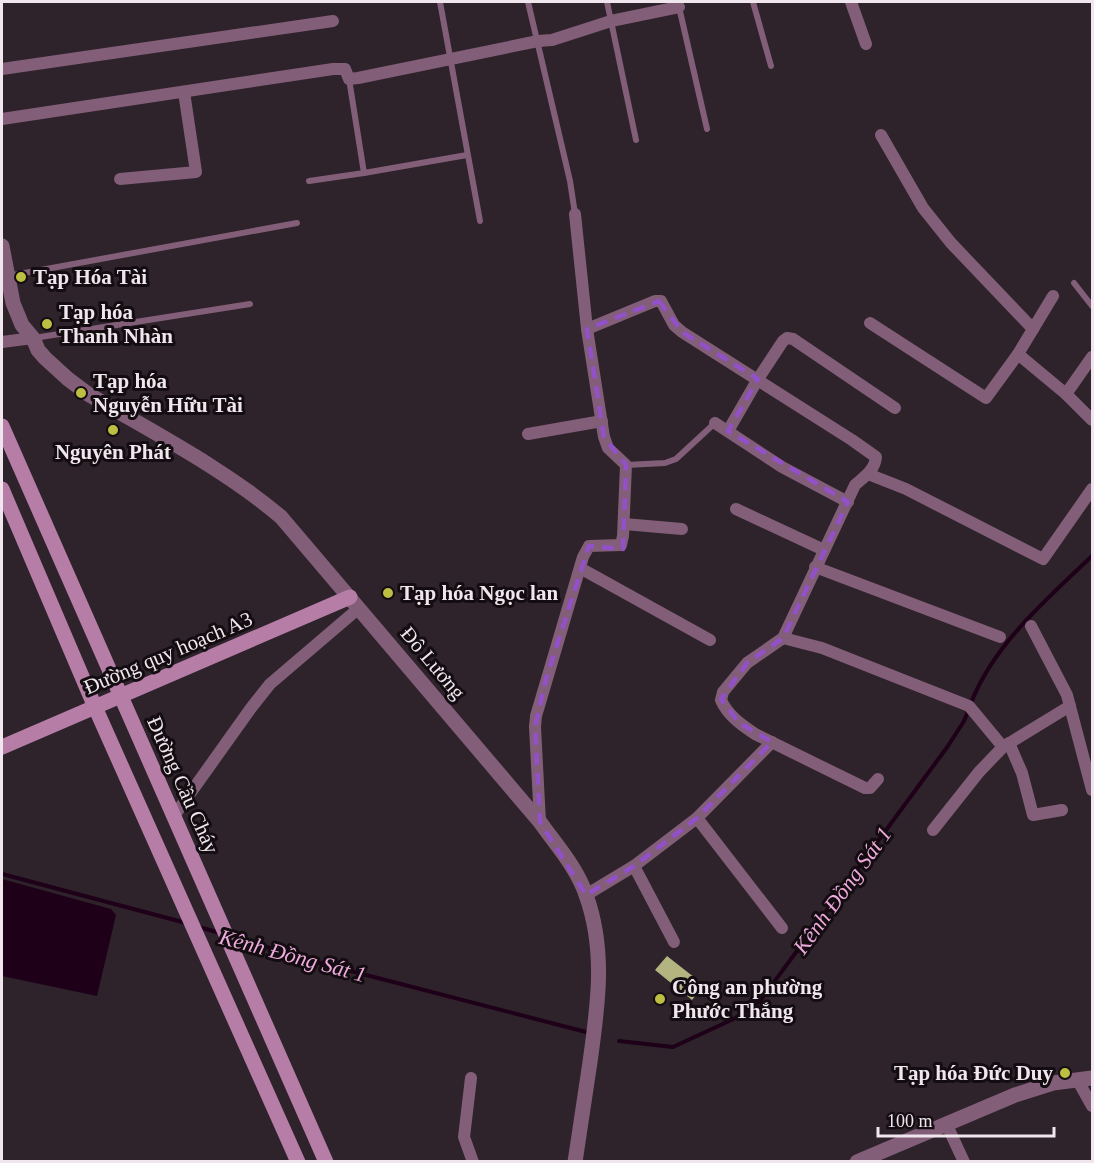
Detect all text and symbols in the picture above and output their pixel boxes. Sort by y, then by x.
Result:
place label: Tạp Hóa Tài [33,265,147,289]
marker: Tạp Hóa Tài [14,270,28,284]
place label: Tạp hóa Thanh Nhàn [59,300,173,348]
marker: Tạp hóa Thanh Nhàn [40,317,54,331]
place label: Tạp hóa Nguyễn Hữu Tài [93,369,243,417]
marker: Tạp hóa Nguyễn Hữu Tài [74,386,88,400]
marker: Nguyên Phát [106,423,120,437]
place label: Nguyên Phát [55,440,171,464]
place label: Tạp hóa Ngọc lan [400,581,558,605]
marker: Tạp hóa Ngọc lan [381,586,395,600]
street label: Đường quy hoạch A3 [80,607,256,699]
street label: Đô Lương [396,622,471,705]
street label: Đường Cầu Cháy [142,713,224,858]
water label: Kênh Đồng Sát 1 [787,822,897,960]
water label: Kênh Đồng Sát 1 [216,924,369,987]
place label: Công an phường Phước Thắng [672,975,823,1023]
marker: Công an phường Phước Thắng [653,992,667,1006]
place label: Tạp hóa Đức Duy [894,1061,1053,1085]
marker: Tạp hóa Đức Duy [1058,1066,1072,1080]
scale bar [878,1100,1054,1138]
text: 100 m [887,1111,933,1131]

